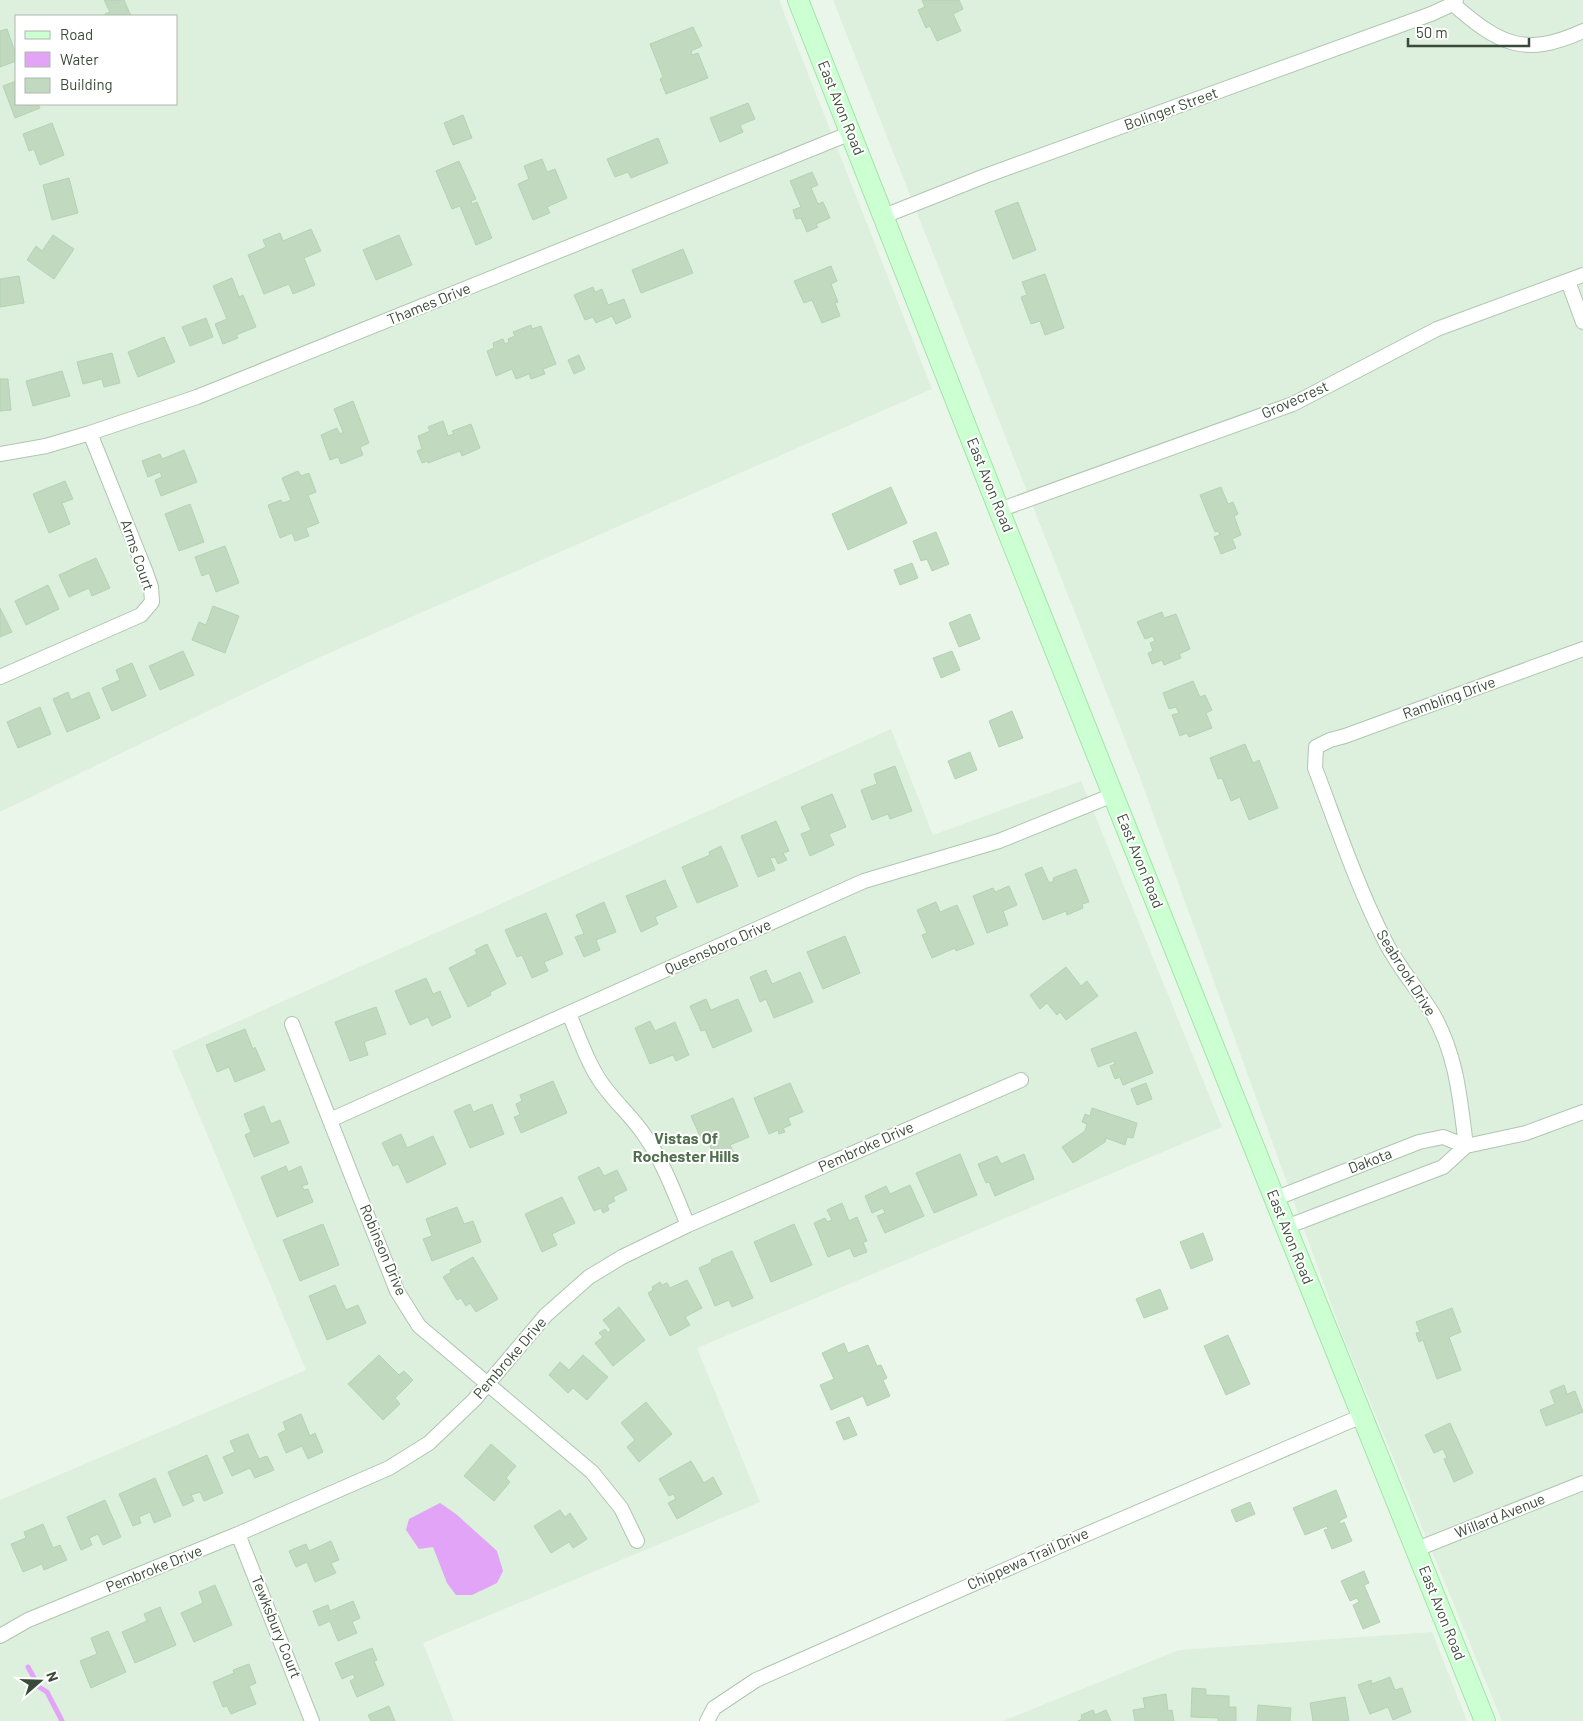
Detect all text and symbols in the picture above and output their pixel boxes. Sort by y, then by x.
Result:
legend [15,15,178,105]
scale bar [1408,15,1529,47]
text: 50 m [1416,23,1448,41]
text: Road [60,25,93,43]
text: Water [60,50,99,68]
street label: East Avon Road [815,58,869,158]
text: Building [60,75,113,93]
street label: Bolinger Street [1121,83,1220,133]
street label: Thames Drive [384,278,473,328]
street label: Grovecrest [1258,376,1331,422]
street label: East Avon Road [964,435,1018,535]
street label: Arms Court [117,517,158,592]
street label: Rambling Drive [1400,672,1497,722]
street label: East Avon Road [1114,811,1168,911]
street label: Queensboro Drive [662,915,773,978]
street label: Seabrook Drive [1373,926,1441,1019]
street label: Pembroke Drive [815,1117,916,1175]
district label: Vistas Of Rochester Hills [633,1128,739,1165]
street label: Dakota [1345,1144,1394,1177]
street label: East Avon Road [1264,1187,1318,1287]
street label: Robinson Drive [357,1201,411,1298]
street label: Pembroke Drive [469,1313,550,1402]
street label: Willard Avenue [1452,1489,1547,1541]
street label: Chippewa Trail Drive [964,1523,1091,1593]
street label: Pembroke Drive [103,1541,204,1596]
street label: East Avon Road [1416,1563,1470,1663]
street label: Tewksbury Court [248,1573,306,1681]
north arrow [15,1656,65,1706]
text: N [43,1669,62,1684]

